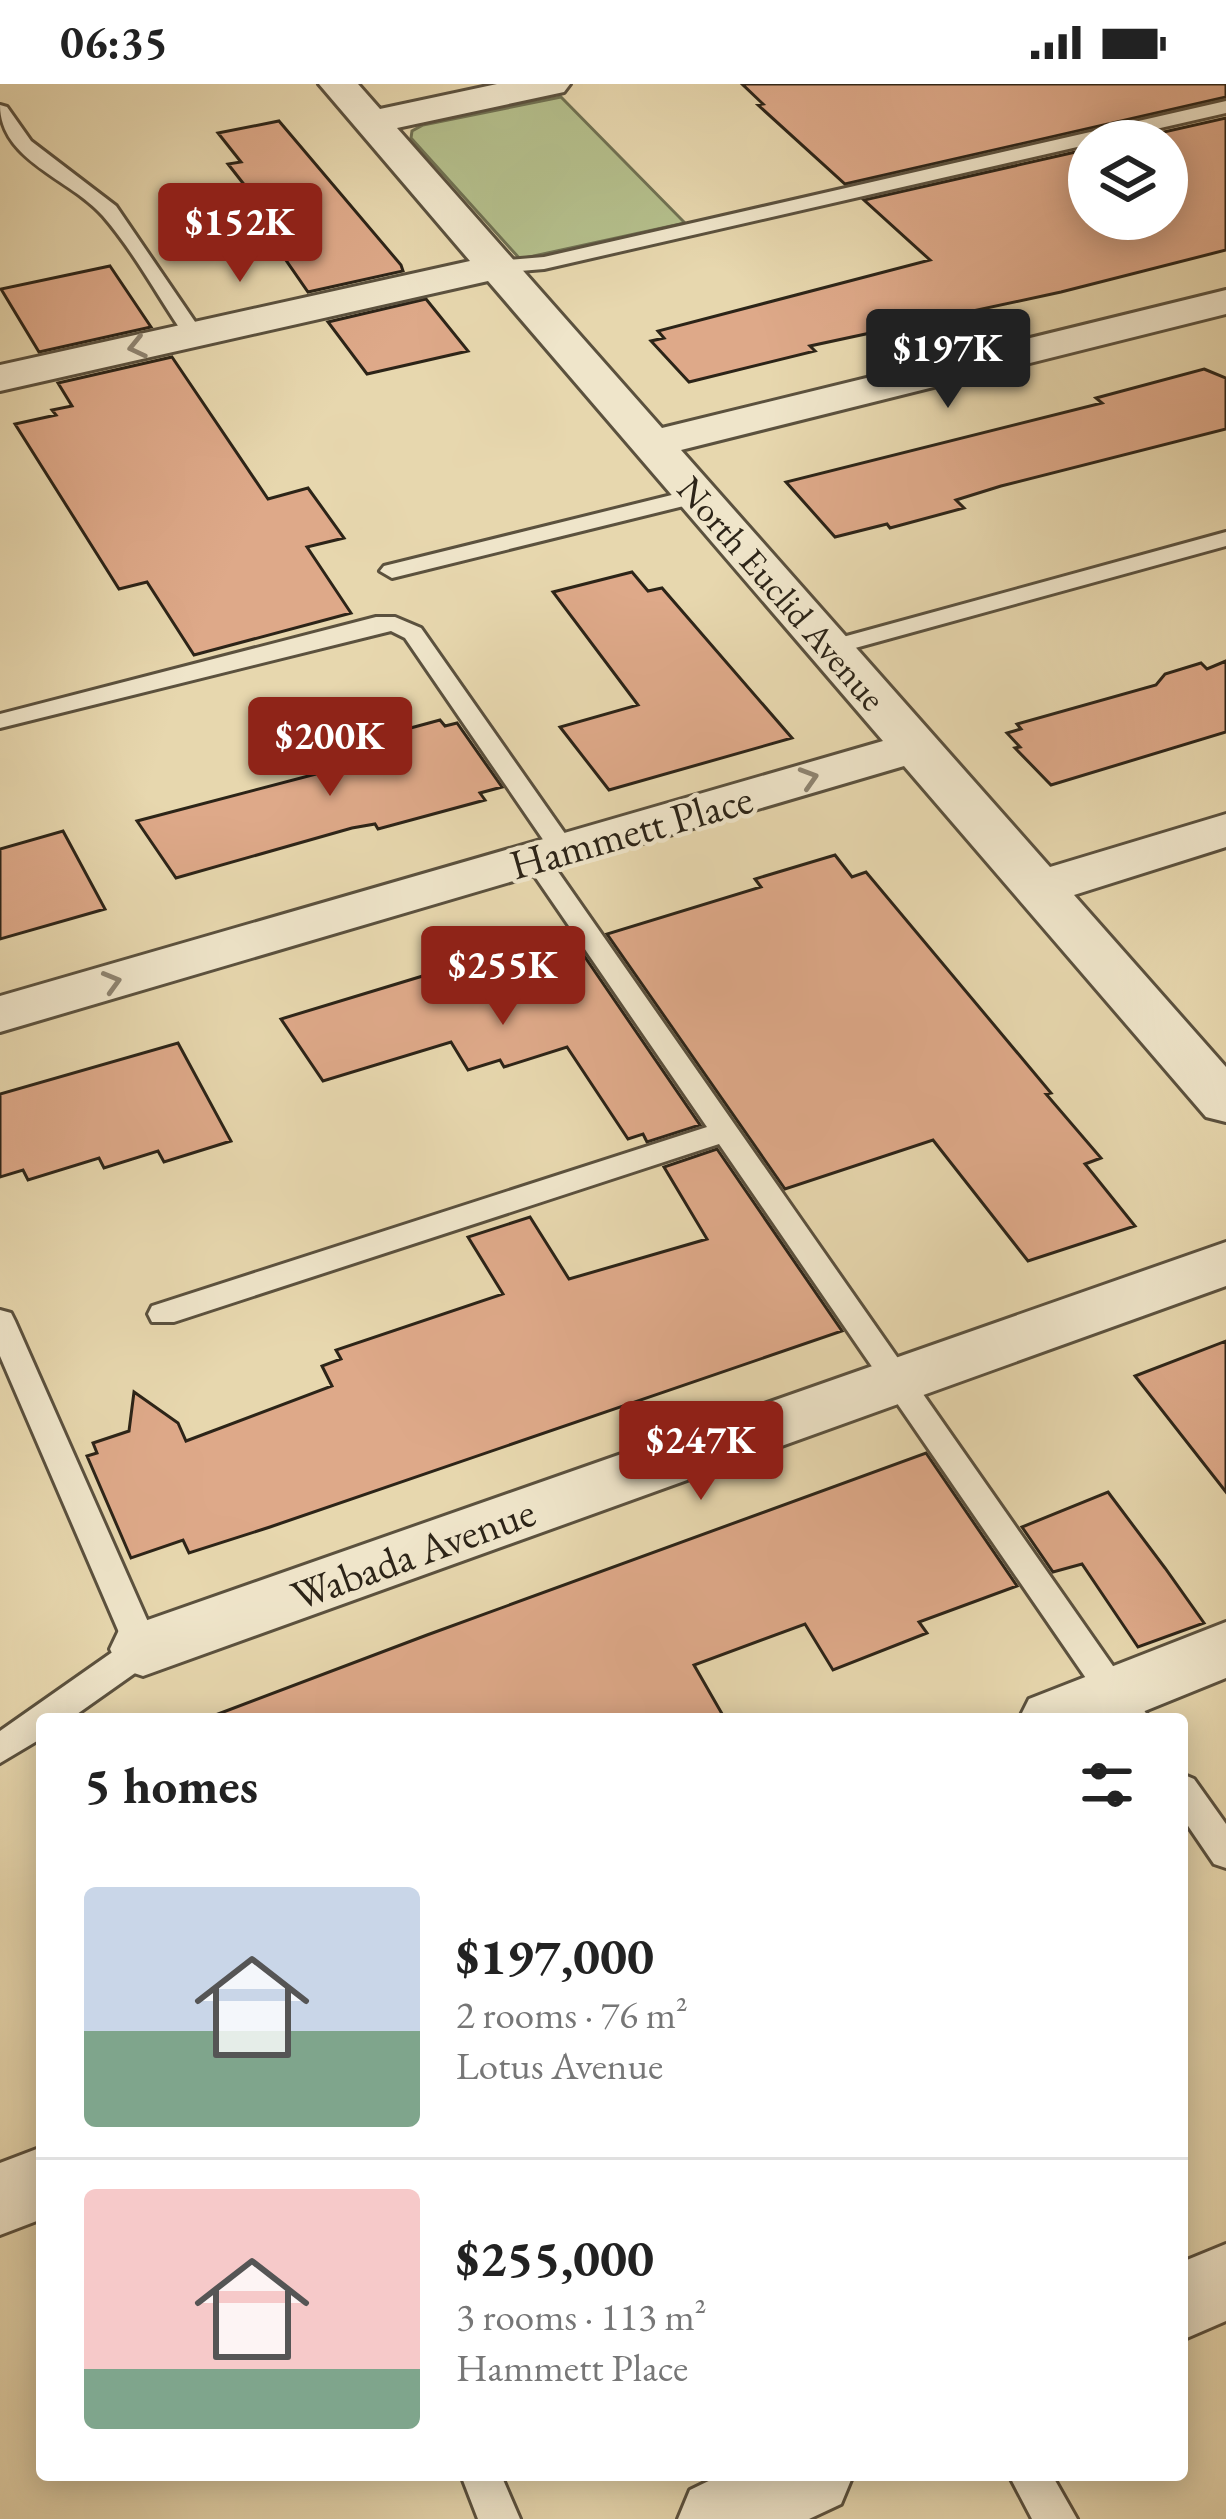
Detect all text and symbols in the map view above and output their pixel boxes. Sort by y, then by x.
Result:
text: 06:35 [60,13,168,71]
map controls [1068,120,1188,240]
button: layers [1068,120,1188,240]
pin: $152K [156,183,324,285]
text: $152K [185,196,295,247]
pin: $197K [864,309,1032,411]
text: $197K [893,322,1003,373]
one-way arrow [127,334,147,359]
street label: North Euclid Avenue [667,466,896,720]
pin: $200K [246,697,414,799]
text: $200K [275,710,385,761]
one-way arrow [798,767,819,792]
street label: Hammett Place [503,771,759,892]
pin: $255K [419,926,587,1028]
text: $255K [448,939,558,990]
one-way arrow [102,971,122,996]
pin: $247K [617,1401,785,1503]
text: $247K [646,1414,756,1465]
street label: Wabada Avenue [284,1484,543,1623]
text: 5 homes [84,1752,258,1818]
icon: filters [1074,1752,1140,1818]
text: $197,000 [456,1923,654,1989]
icon: home [180,1935,324,2079]
text: 2 rooms · 76 m² [456,1989,688,2040]
text: Lotus Avenue [456,2040,663,2091]
text: $255,000 [456,2225,654,2291]
icon: home [180,2237,324,2381]
text: 3 rooms · 113 m² [456,2291,707,2342]
text: Hammett Place [456,2342,688,2393]

